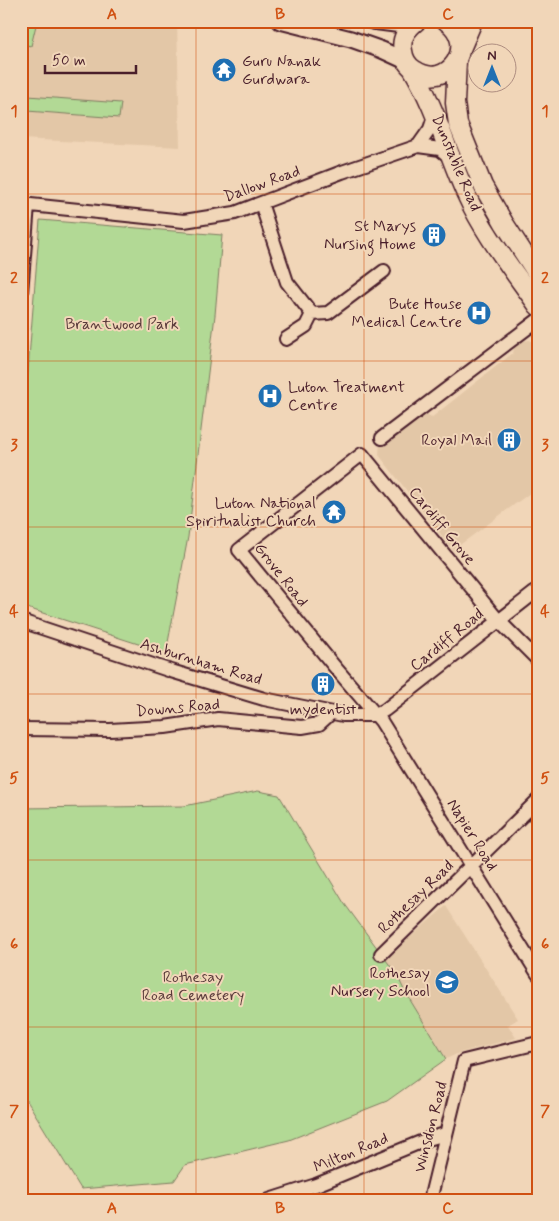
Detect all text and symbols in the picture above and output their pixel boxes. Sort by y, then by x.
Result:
text: A [107,4,117,25]
text: B [275,4,285,25]
text: C [442,4,454,25]
scale bar [45,42,136,74]
north arrow [466,42,516,92]
text: N [487,47,497,65]
text: 50 m [52,51,86,71]
place label: Guru Nanak Gurdwara [242,51,321,90]
temple icon: Guru Nanak Gurdwara [211,57,237,83]
text: 1 [10,101,18,122]
text: 1 [541,101,549,122]
street label: Dunstable Road [426,111,486,215]
street label: Dallow Road [221,160,303,208]
place label: St Marys Nursing Home [324,216,416,256]
building icon: St Marys Nursing Home [421,222,447,248]
text: 2 [10,268,18,289]
text: 2 [541,268,549,289]
place label: Bute House Medical Centre [352,294,462,333]
hospital icon: Bute House Medical Centre [466,300,492,326]
park label: Brantwood Park [65,314,179,335]
place label: Luton Treatment Centre [288,377,406,416]
hospital icon: Luton Treatment Centre [257,383,283,409]
building icon: Royal Mail [496,427,522,453]
place label: Royal Mail [421,430,492,451]
text: 3 [10,435,18,456]
text: 3 [541,435,549,456]
street label: Cardiff Grove [404,482,480,570]
place label: Luton National Spiritualist Church [186,493,316,532]
temple icon: Luton National Spiritualist Church [321,499,347,525]
street label: Grove Road [249,539,313,611]
text: 4 [9,601,19,622]
text: 4 [540,601,550,622]
street label: Cardiff Road [406,604,488,676]
street label: Ashburnham Road [138,634,264,690]
building icon: mydentist [310,671,336,697]
street label: Downs Road [135,694,221,722]
place label: mydentist [290,699,356,720]
text: 5 [9,768,19,789]
text: 5 [540,768,550,789]
street label: Napier Road [442,795,502,875]
street label: Rothesay Road [374,856,458,938]
text: 6 [10,934,18,955]
text: 6 [541,934,549,955]
place label: Rothesay Nursery School [331,963,430,1002]
park label: Rothesay Road Cemetery [142,967,244,1006]
school or university icon: Rothesay Nursery School [434,969,460,995]
street label: Winsdon Road [410,1079,452,1175]
text: 7 [9,1101,19,1122]
text: 7 [540,1101,550,1122]
street label: Milton Road [310,1128,392,1178]
text: A [107,1198,117,1219]
text: B [275,1198,285,1219]
text: C [442,1198,454,1219]

